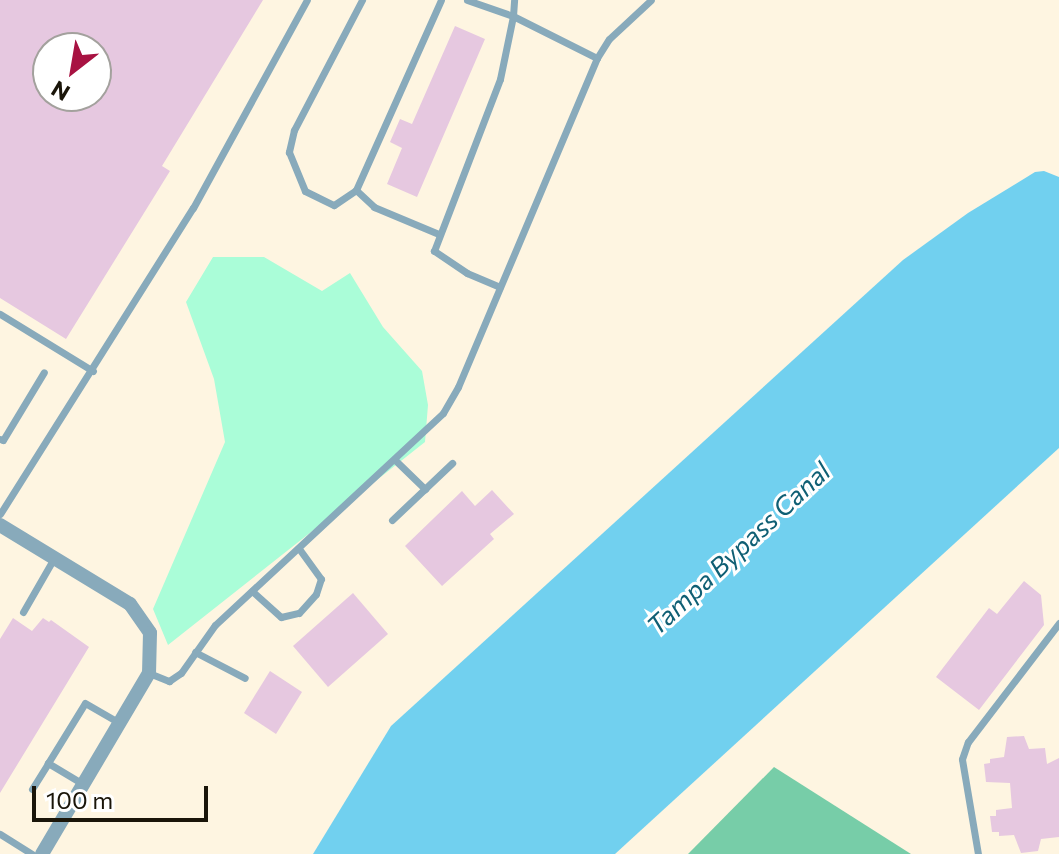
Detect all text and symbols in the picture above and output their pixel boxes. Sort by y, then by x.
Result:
north arrow [32,32,112,112]
text: N [46,75,74,107]
water label: Tampa Bypass Canal [640,455,836,641]
scale bar [36,770,212,820]
text: 100 m [46,785,113,814]

